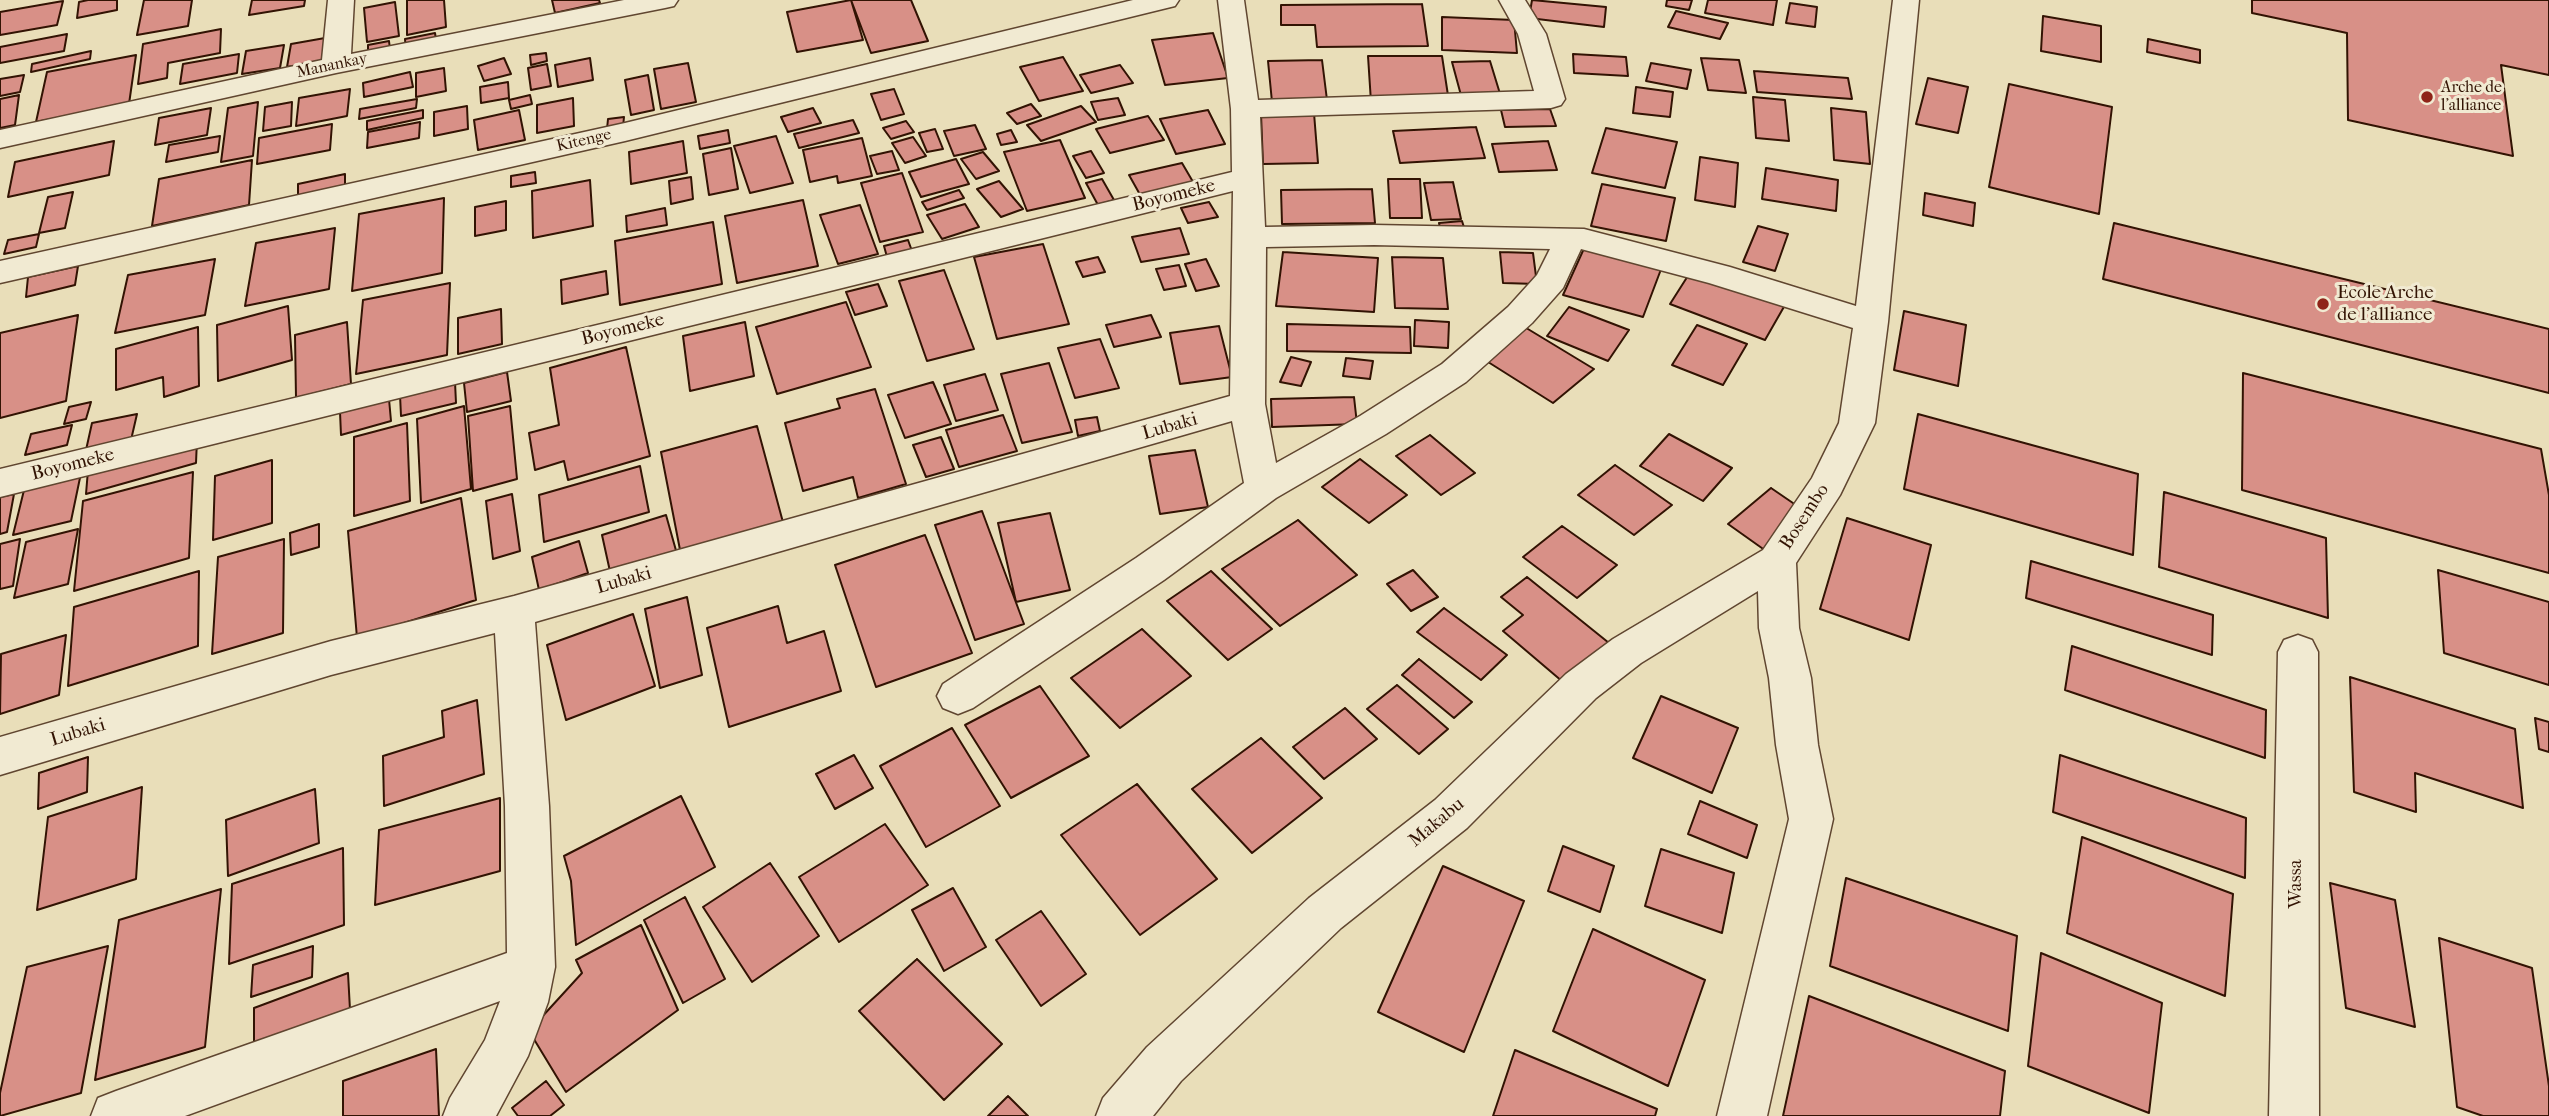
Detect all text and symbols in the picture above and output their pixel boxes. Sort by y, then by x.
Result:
street label: Manankay [295,49,369,83]
place label: Arche de l'alliance [2441,78,2502,116]
marker: Arche de l'alliance [2419,89,2435,105]
street label: Kitenge [555,125,613,157]
street label: Boyomeke [1130,175,1218,217]
place label: Ecole Arche de l'alliance [2337,282,2434,326]
marker: Ecole Arche de l'alliance [2315,296,2331,312]
street label: Boyomeke [579,309,667,351]
street label: Lubaki [1140,408,1200,446]
street label: Boyomeke [29,444,117,486]
street label: Bosembo [1775,480,1835,554]
street label: Lubaki [594,562,654,600]
street label: Lubaki [48,714,108,752]
street label: Makabu [1405,793,1469,853]
street label: Wassa [2285,860,2307,908]

